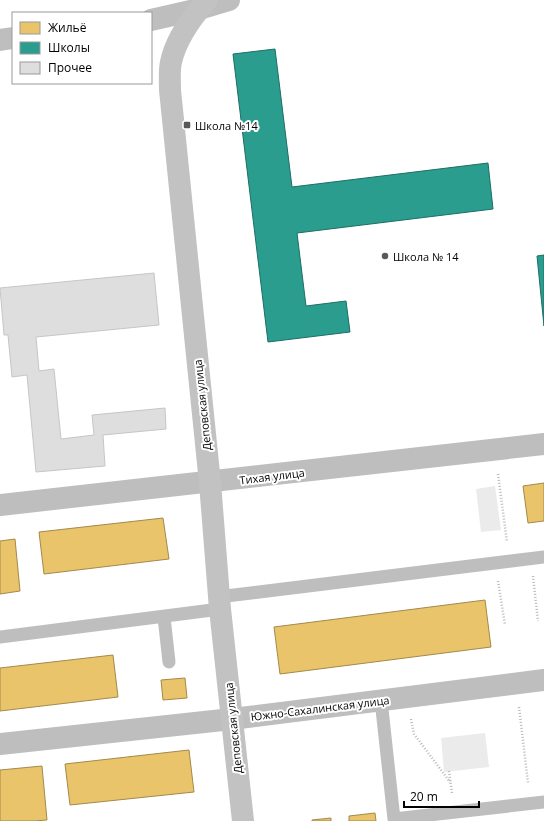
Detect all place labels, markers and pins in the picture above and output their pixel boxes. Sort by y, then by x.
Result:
place label: Школа №14 [195,118,258,133]
marker: Школа №14 [182,120,192,130]
place label: Школа № 14 [393,249,459,264]
marker: Школа № 14 [380,251,390,261]

